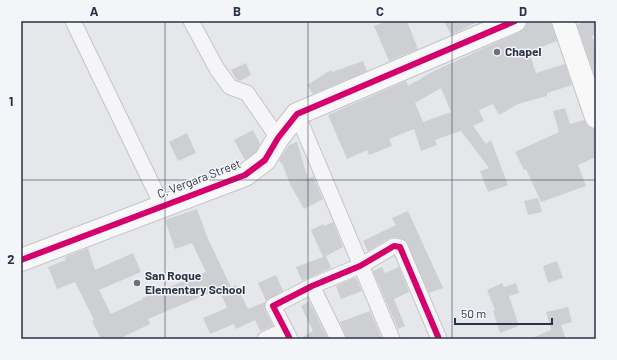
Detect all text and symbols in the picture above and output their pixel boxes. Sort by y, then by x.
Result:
text: A [90,3,99,19]
text: B [233,3,241,19]
text: C [376,3,384,19]
text: D [519,3,527,19]
place label: Chapel [505,44,542,58]
marker: Chapel [492,47,502,57]
text: 1 [9,93,13,109]
street label: C. Vergara Street [155,156,242,200]
text: 2 [7,251,15,267]
place label: San Roque Elementary School [145,268,245,296]
marker: San Roque Elementary School [132,278,142,288]
scale bar [455,300,552,326]
text: 50 m [461,306,486,320]

